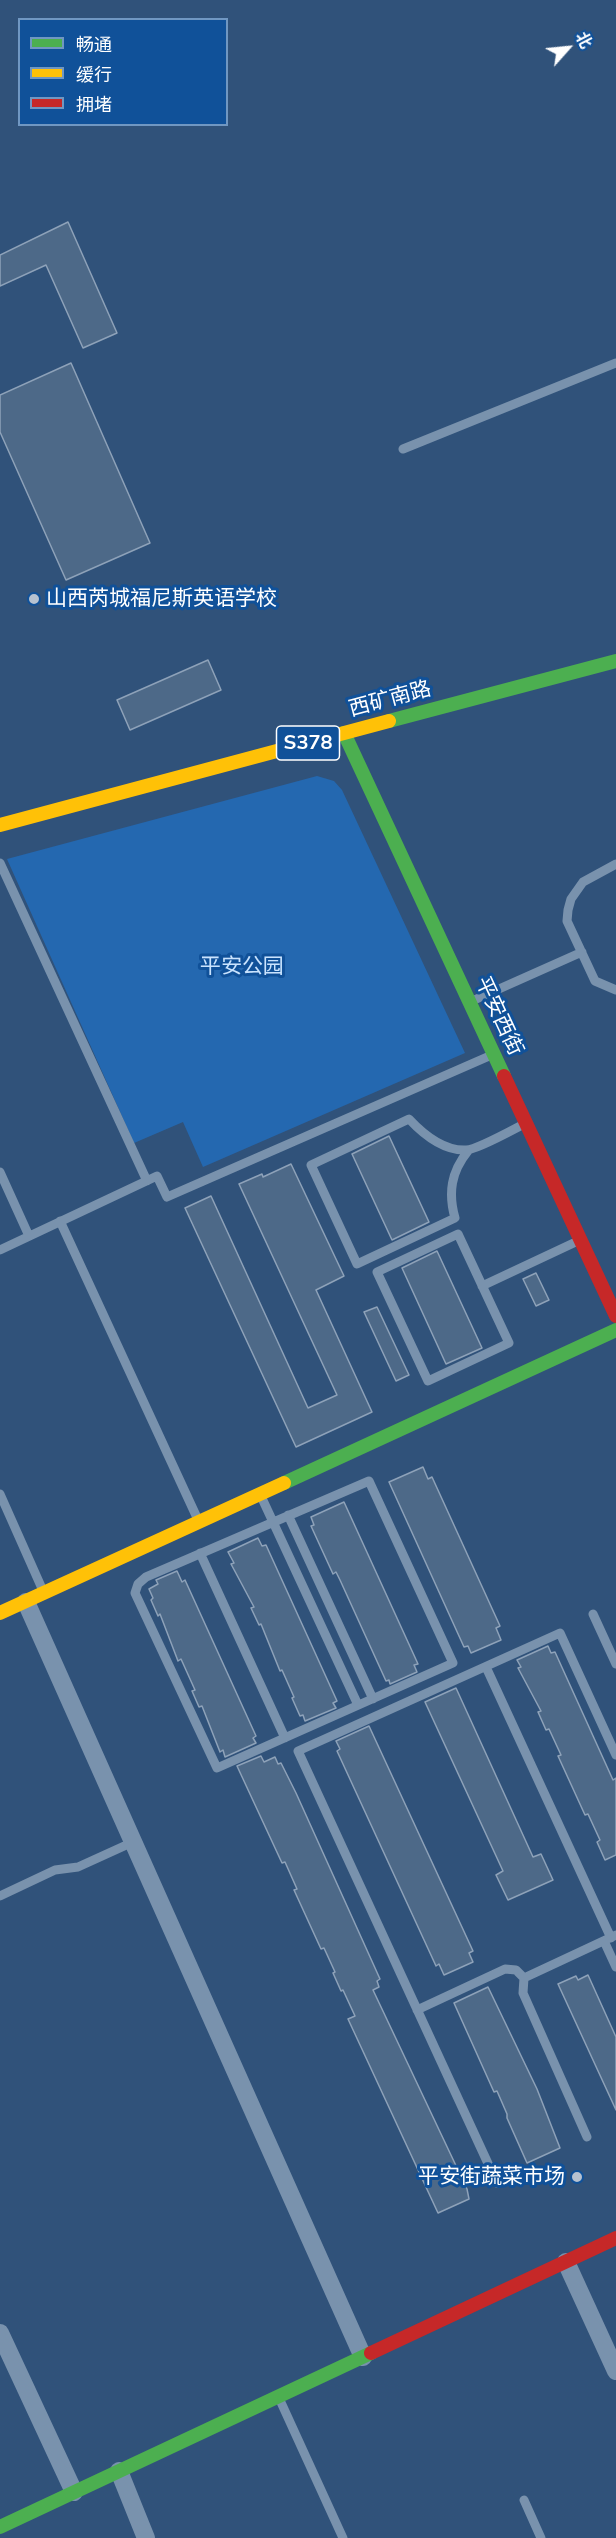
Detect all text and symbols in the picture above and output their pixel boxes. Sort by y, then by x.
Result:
legend [18,18,228,126]
north arrow [538,18,598,78]
text: 北 [571,28,597,51]
text: 畅通 [76,33,112,56]
text: 缓行 [76,63,112,86]
text: 拥堵 [76,93,112,116]
place label: 山西芮城福尼斯英语学校 [46,586,277,612]
marker: 山西芮城福尼斯英语学校 [27,592,41,606]
street label: 西矿南路 [346,676,434,722]
road number: S378 [276,726,340,760]
park label: 平安公园 [200,954,284,980]
street label: 平安西街 [470,973,528,1059]
place label: 平安街蔬菜市场 [418,2164,565,2190]
marker: 平安街蔬菜市场 [570,2170,584,2184]

